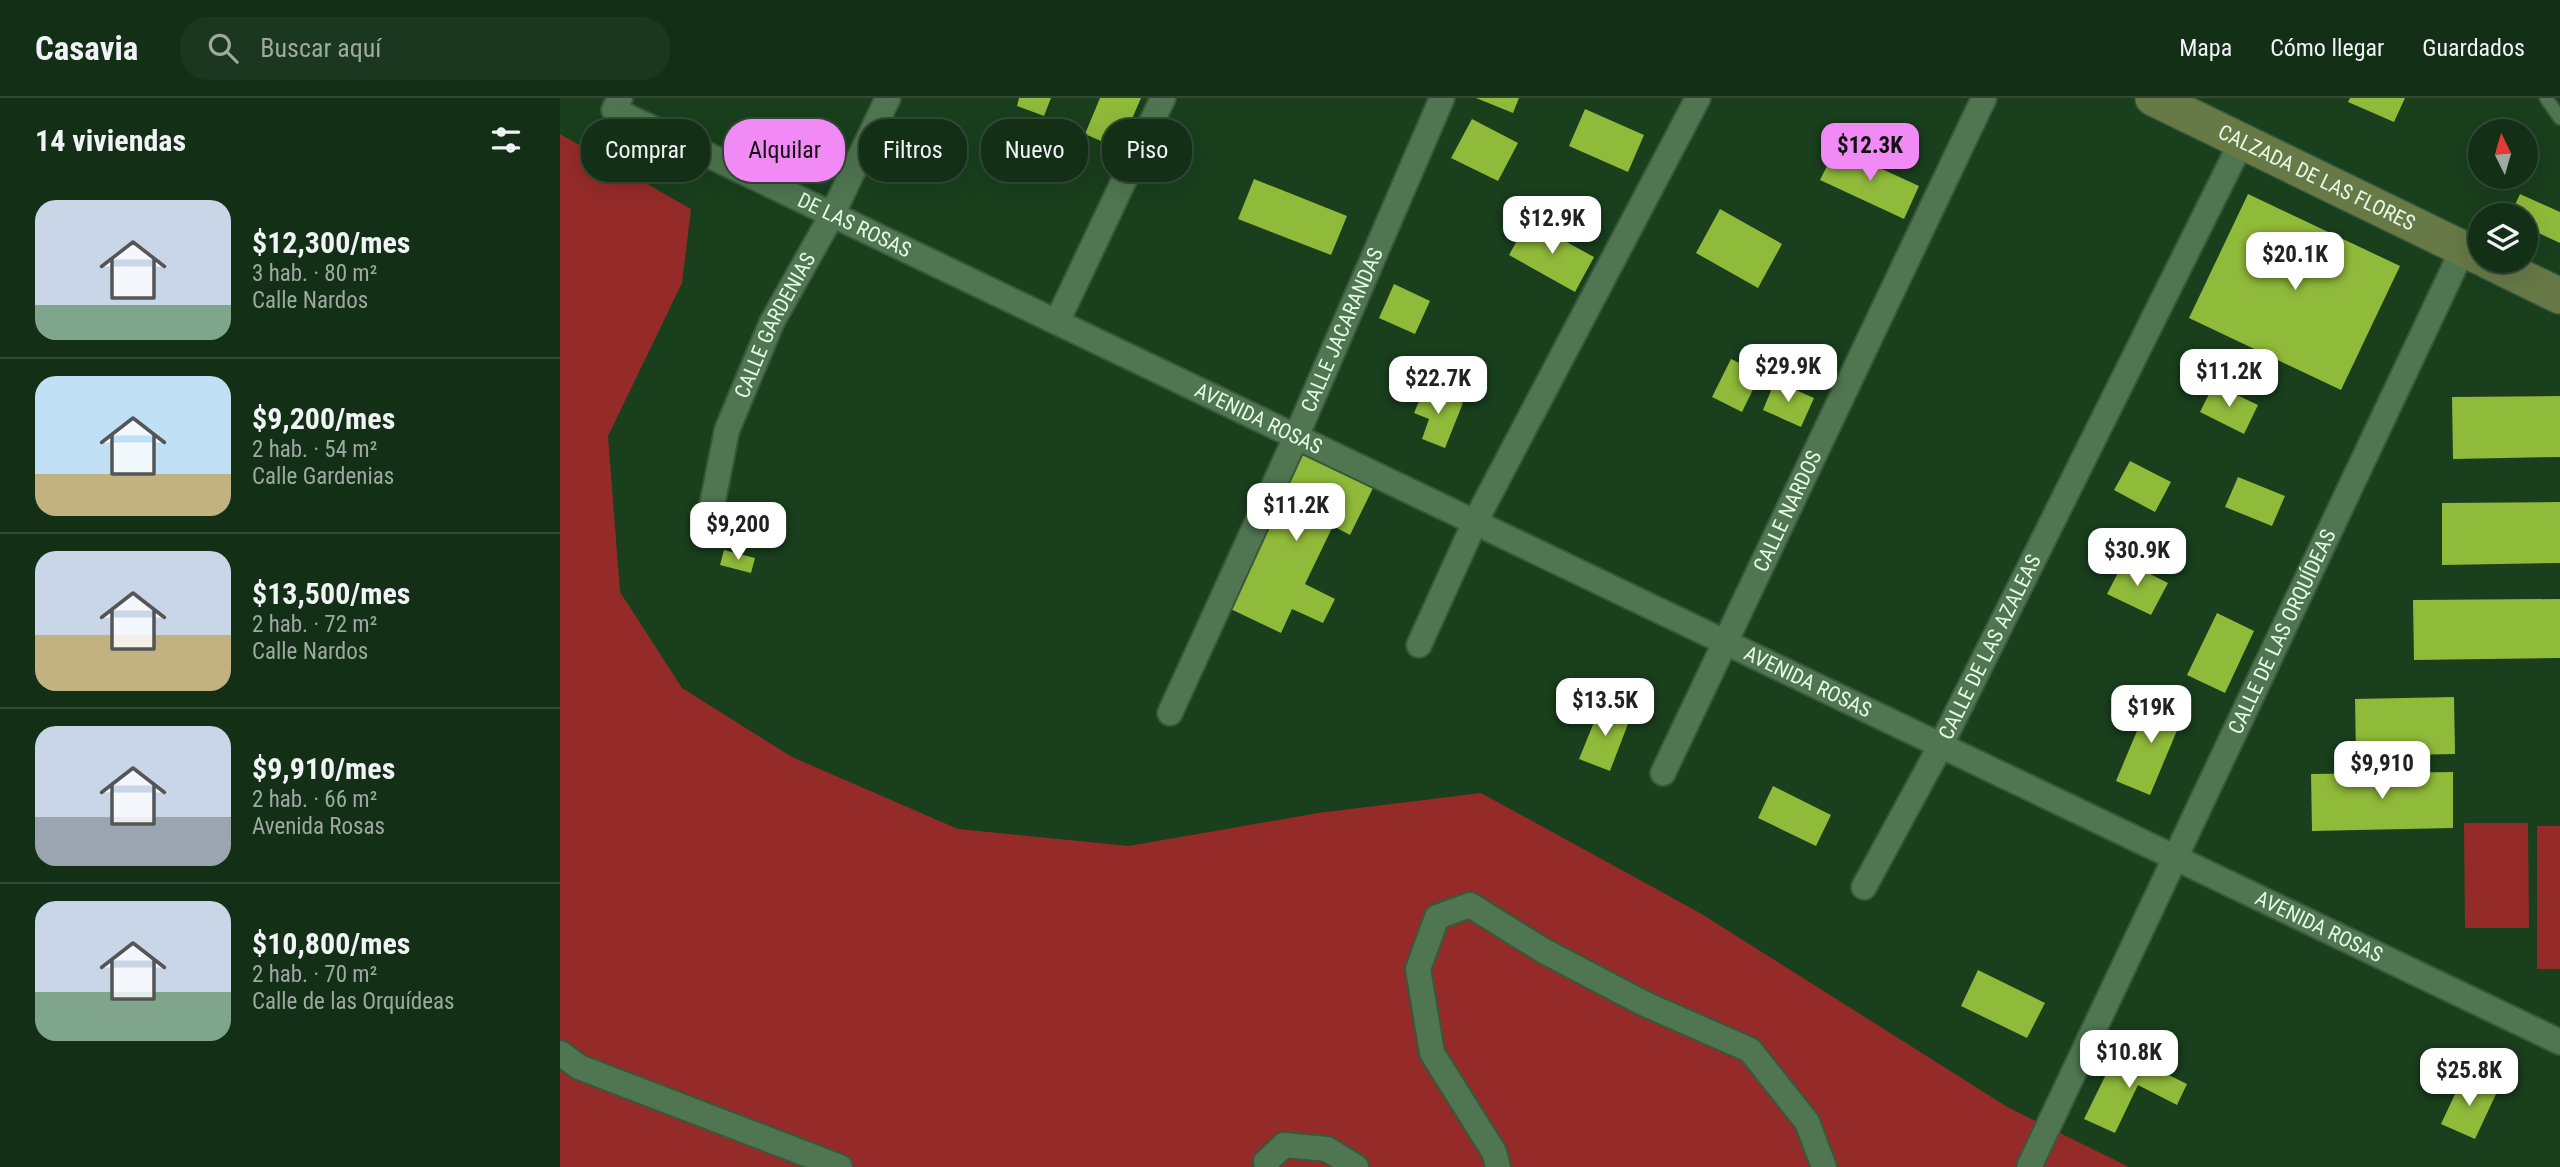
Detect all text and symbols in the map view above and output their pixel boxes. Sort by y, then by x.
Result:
search box [180,17,670,80]
text: Casavia [35,29,138,68]
icon: search [204,29,242,67]
text: Buscar aquí [260,33,381,63]
text: Mapa [2179,34,2232,62]
text: Cómo llegar [2270,34,2384,62]
text: Guardados [2422,34,2525,62]
chip: Comprar [581,119,710,182]
chip: Alquilar [724,119,845,182]
chip: Filtros [859,119,967,182]
chip: Nuevo [981,119,1088,182]
chip: Piso [1102,119,1192,182]
north arrow [2468,119,2538,189]
map controls [2468,119,2538,273]
street label: CALZADA DE LAS FLORES [2214,120,2419,236]
icon: filters [487,121,525,159]
text: 14 viviendas [35,123,186,158]
pin: $12.3K [1813,123,1927,183]
text: $12.3K [1837,132,1903,159]
street label: DE LAS ROSAS [794,188,915,263]
pin: $12.9K [1495,197,1609,256]
button: layers [2468,203,2538,273]
text: $12.9K [1519,205,1585,232]
text: $12,300/mes [252,225,411,260]
icon: home [91,228,175,312]
pin: $20.1K [2238,232,2352,292]
text: $20.1K [2262,241,2328,268]
street label: CALLE JACARANDAS [1296,244,1388,416]
street label: CALLE GARDENIAS [730,248,820,402]
text: 3 hab. · 80 m² [252,260,377,287]
text: Calle Nardos [252,287,368,314]
pin: $29.9K [1731,344,1845,404]
pin: $11.2K [2172,350,2286,409]
text: $29.9K [1755,353,1821,380]
pin: $22.7K [1381,356,1495,416]
text: $11.2K [2196,358,2262,385]
text: $22.7K [1405,365,1471,392]
street label: AVENIDA ROSAS [1191,378,1326,459]
text: $9,200/mes [252,401,395,436]
icon: home [91,404,175,488]
text: 2 hab. · 54 m² [252,436,377,463]
street label: CALLE NARDOS [1749,447,1827,576]
text: Calle Gardenias [252,463,394,490]
pin: $11.2K [1239,484,1353,543]
text: $11.2K [1263,492,1329,519]
pin: $9,200 [681,503,795,562]
text: $9,200 [706,511,770,538]
street label: CALLE DE LAS ORQUÍDEAS [2223,526,2341,738]
pin: $30.9K [2080,528,2194,588]
text: $30.9K [2104,537,2170,564]
street label: CALLE DE LAS AZALEAS [1934,551,2046,743]
text: $13,500/mes [252,576,411,611]
icon: home [91,579,175,663]
text: 2 hab. · 72 m² [252,611,377,638]
text: Calle Nardos [252,638,368,665]
street label: AVENIDA ROSAS [1740,641,1875,722]
pin: $13.5K [1548,678,1662,738]
pin: $19K [2110,686,2192,745]
text: $13.5K [1572,687,1638,714]
text: $19K [2127,694,2175,721]
pin: $9,910 [2325,742,2439,801]
text: $9,910 [2350,750,2414,777]
text: $9,910/mes [252,751,395,786]
icon: home [91,754,175,838]
text: 2 hab. · 66 m² [252,786,377,813]
text: Avenida Rosas [252,813,385,840]
street label: AVENIDA ROSAS [2252,886,2387,967]
text: $10,800/mes [252,926,411,961]
icon: home [91,929,175,1013]
text: 2 hab. · 70 m² [252,961,377,988]
text: Calle de las Orquídeas [252,988,455,1015]
pin: $10.8K [2072,1030,2186,1090]
text: $10.8K [2096,1039,2162,1066]
pin: $25.8K [2412,1048,2526,1108]
text: $25.8K [2436,1057,2502,1084]

